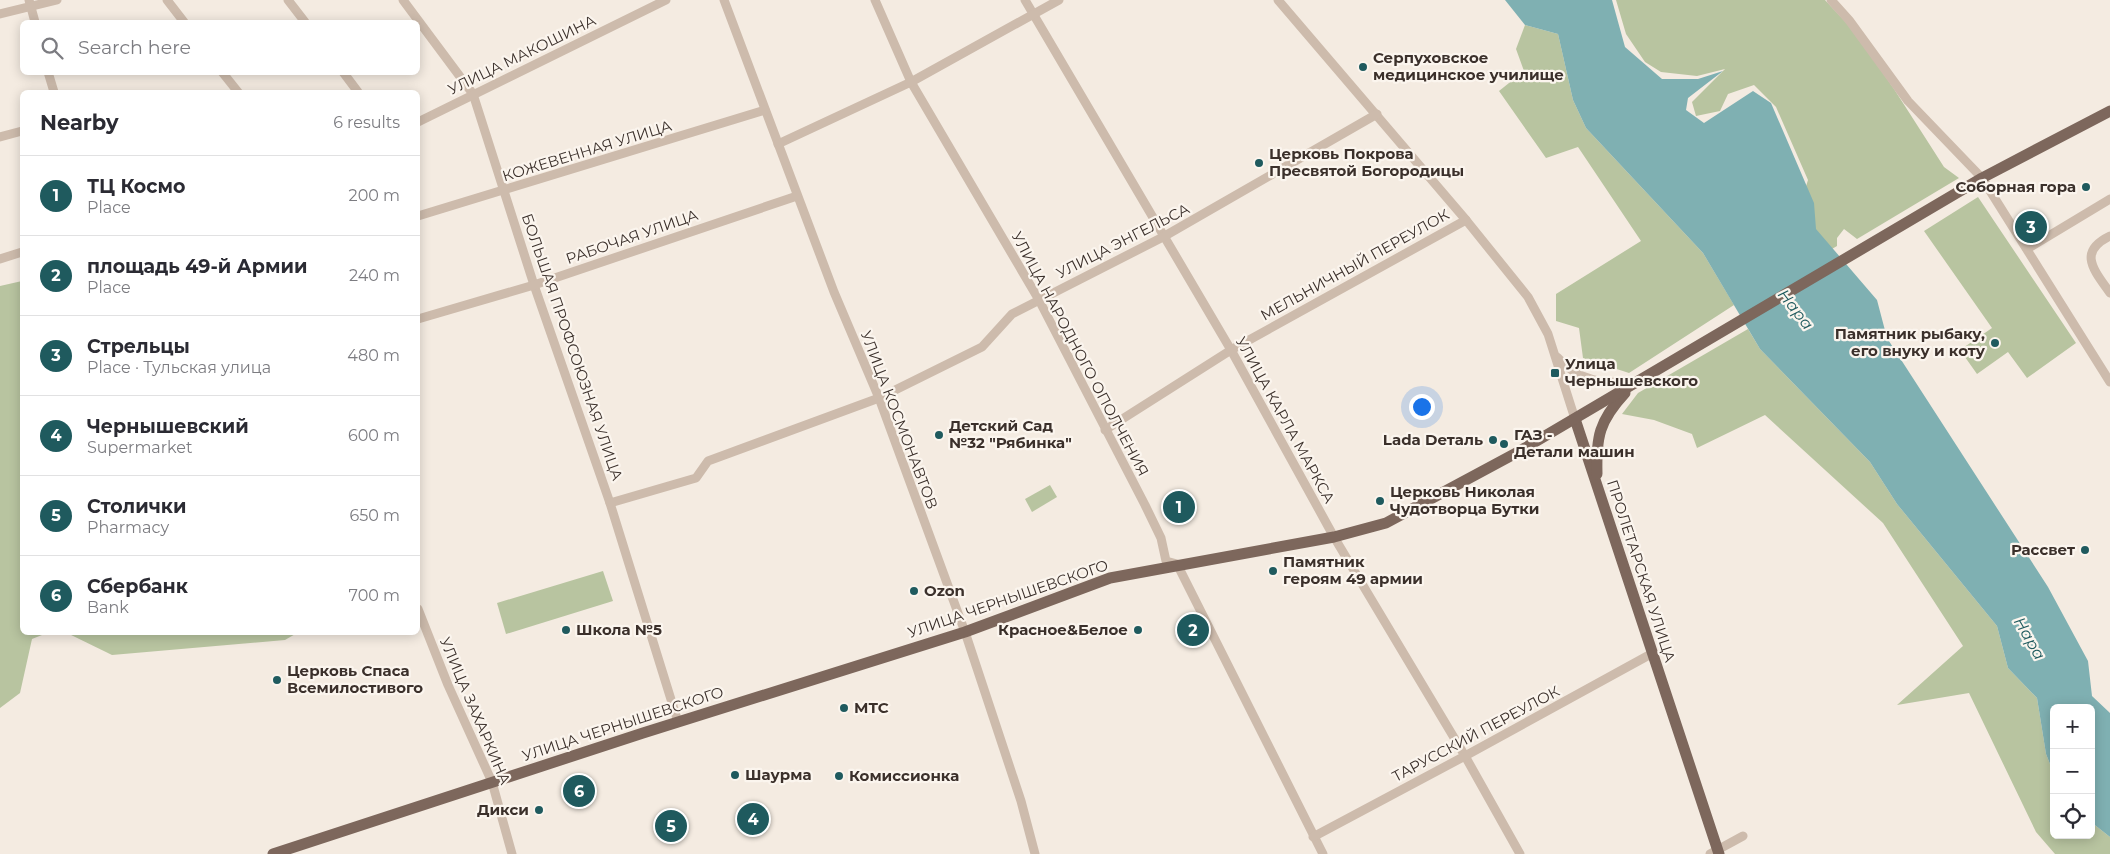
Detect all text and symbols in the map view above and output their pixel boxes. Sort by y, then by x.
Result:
street label: УЛИЦА МАКОШИНА [445,10,599,99]
search box [20,20,420,75]
icon: search [38,34,66,62]
text: Search here [78,36,191,59]
place label: Серпуховское медицинское училище [1373,48,1564,84]
marker: Серпуховское медицинское училище [1357,61,1369,73]
text: Nearby [40,110,119,135]
text: 6 results [333,113,400,132]
street label: КОЖЕВЕННАЯ УЛИЦА [500,116,674,185]
place label: Церковь Покрова Пресвятой Богородицы [1269,144,1464,180]
marker: Церковь Покрова Пресвятой Богородицы [1253,157,1265,169]
text: ТЦ Космо [87,175,185,198]
place label: Соборная гора [1956,177,2076,196]
marker: Соборная гора [2080,181,2092,193]
text: 1 [53,186,59,205]
text: 200 m [349,186,400,205]
text: Place [87,198,131,217]
street label: УЛИЦА ЭНГЕЛЬСА [1053,199,1193,282]
street label: МЕЛЬНИЧНЫЙ ПЕРЕУЛОК [1257,204,1453,324]
street label: РАБОЧАЯ УЛИЦА [563,205,700,268]
pin: 3 [2015,208,2047,246]
street label: БОЛЬШАЯ ПРОФСОЮЗНАЯ УЛИЦА [518,211,627,483]
street label: УЛИЦА НАРОДНОГО ОПОЛЧЕНИЯ [1008,228,1153,479]
text: площадь 49-й Армии [87,255,307,278]
text: 2 [51,266,61,285]
text: 240 m [349,266,400,285]
text: Place [87,278,131,297]
water label: Нара [1774,285,1817,333]
place label: Памятник рыбаку, его внуку и коту [1835,324,1986,360]
street label: УЛИЦА КОСМОНАВТОВ [857,328,942,512]
street label: УЛИЦА КАРЛА МАРКСА [1232,333,1339,506]
text: Стрельцы [87,335,190,358]
marker: Памятник рыбаку, его внуку и коту [1989,337,2001,349]
text: 3 [51,346,61,365]
text: 480 m [347,346,400,365]
place label: Улица Чернышевского [1565,354,1698,390]
text: Place · Тульская улица [87,358,271,377]
marker: Улица Чернышевского [1549,367,1561,379]
your location [1409,394,1435,420]
text: Чернышевский [87,415,249,438]
place label: Детский Сад №32 "Рябинка" [949,416,1072,452]
place label: ГАЗ - Детали машин [1514,425,1635,461]
text: 4 [50,426,62,445]
text: 600 m [348,426,400,445]
marker: Детский Сад №32 "Рябинка" [933,429,945,441]
place label: Lada Dеталь [1383,430,1483,449]
marker: Lada Dеталь [1487,434,1499,446]
text: Supermarket [87,438,193,457]
marker: ГАЗ - Детали машин [1498,438,1510,450]
street label: ПРОЛЕТАРСКАЯ УЛИЦА [1603,477,1680,665]
place label: Церковь Николая Чудотворца Бутки [1390,482,1540,518]
pin: 1 [1163,488,1195,526]
text: Столички [87,495,186,518]
marker: Церковь Николая Чудотворца Бутки [1374,495,1386,507]
text: 5 [51,506,61,525]
text: 650 m [349,506,400,525]
text: Pharmacy [87,518,169,537]
place label: Рассвет [2011,540,2075,559]
marker: Рассвет [2079,544,2091,556]
place label: Памятник героям 49 армии [1283,552,1423,588]
street label: УЛИЦА ЧЕРНЫШЕВСКОГО [905,555,1111,642]
marker: Памятник героям 49 армии [1267,565,1279,577]
text: Сбербанк [87,575,188,598]
place label: Ozon [924,581,965,600]
marker: Ozon [908,585,920,597]
text: 6 [51,586,61,605]
text: 700 m [349,586,400,605]
text: Bank [87,598,129,617]
pin: 2 [1177,611,1209,649]
water label: Нара [2010,613,2049,663]
place label: Школа №5 [576,620,662,639]
place label: Красное&Белое [998,620,1128,639]
marker: Школа №5 [560,624,572,636]
marker: Красное&Белое [1132,624,1144,636]
street label: УЛИЦА ЗАХАРКИНА [436,634,515,787]
place label: Церковь Спаса Всемилостивого [287,661,423,697]
marker: Церковь Спаса Всемилостивого [271,674,283,686]
street label: ТАРУССКИЙ ПЕРЕУЛОК [1389,681,1563,786]
street label: УЛИЦА ЧЕРНЫШЕВСКОГО [520,682,726,765]
place label: МТС [854,698,889,717]
marker: МТС [838,702,850,714]
map controls [2050,704,2095,839]
button: + [2050,704,2095,749]
button: − [2050,749,2095,794]
place label: Шаурма [745,765,811,784]
place label: Комиссионка [849,766,959,785]
marker: Шаурма [729,769,741,781]
marker: Комиссионка [833,770,845,782]
pin: 6 [563,772,595,810]
button: locate [2050,794,2095,839]
place label: Дикси [477,800,529,819]
pin: 4 [737,800,769,838]
marker: Дикси [533,804,545,816]
pin: 5 [655,807,687,845]

